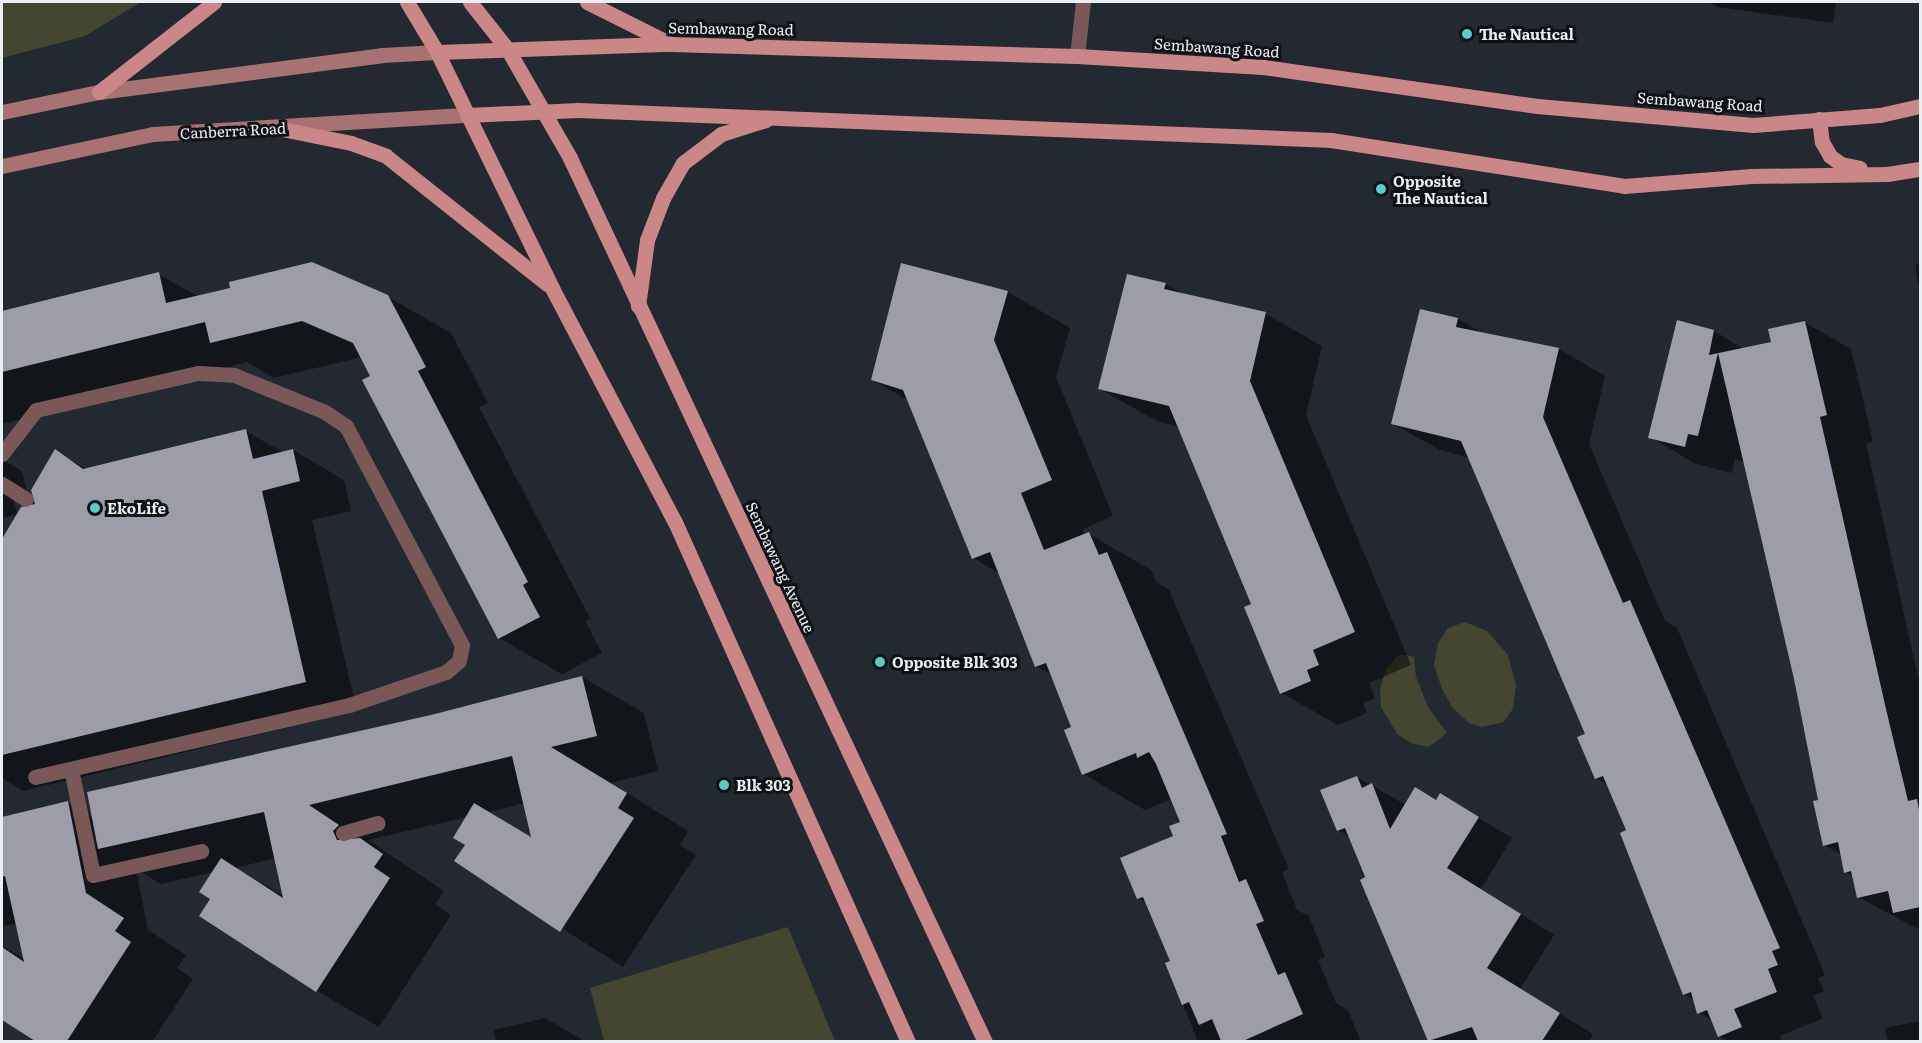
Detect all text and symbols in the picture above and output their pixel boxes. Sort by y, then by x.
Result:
street label: Sembawang Road [668,18,794,38]
place label: The Nautical [1479,25,1574,43]
marker: The Nautical [1460,27,1474,41]
street label: Sembawang Road [1154,34,1280,60]
street label: Sembawang Road [1637,88,1763,114]
street label: Canberra Road [180,118,286,142]
place label: Opposite The Nautical [1393,171,1488,206]
marker: Opposite The Nautical [1374,182,1388,196]
place label: EkoLife [107,499,166,517]
street label: Sembawang Avenue [743,499,819,635]
marker: EkoLife [88,501,102,515]
place label: Opposite Blk 303 [892,653,1018,671]
marker: Opposite Blk 303 [873,655,887,669]
place label: Blk 303 [736,776,791,794]
marker: Blk 303 [717,778,731,792]

